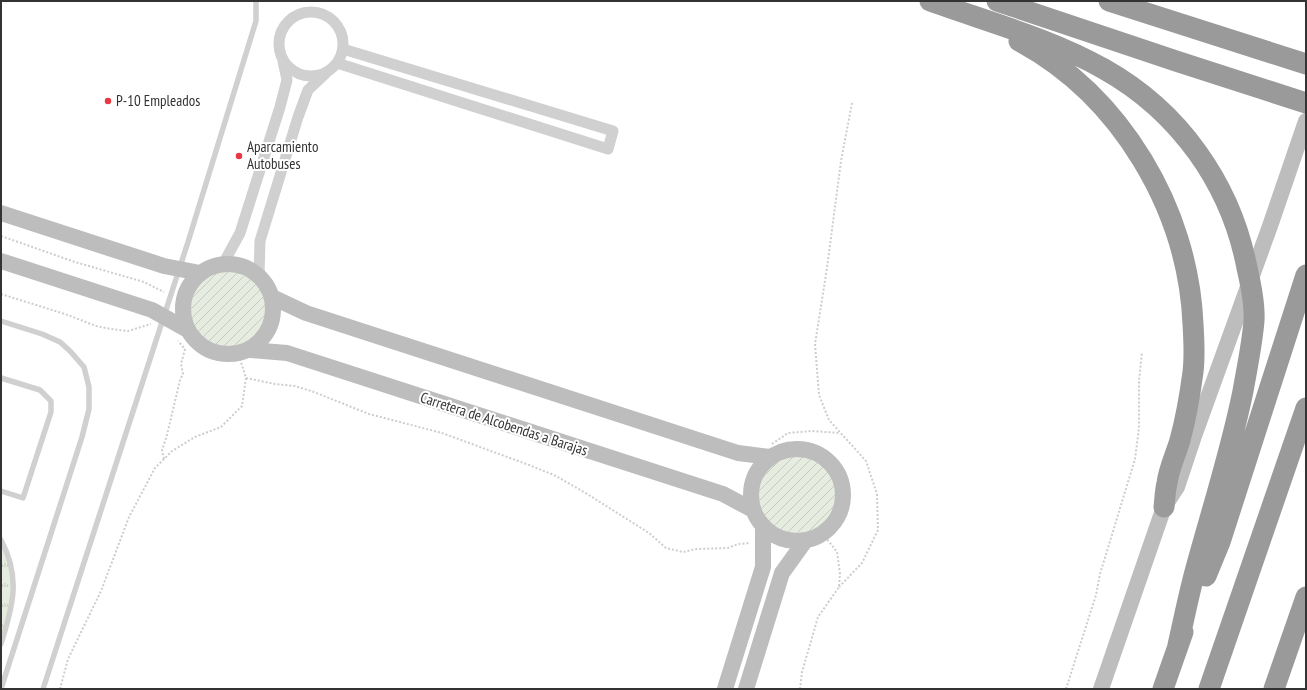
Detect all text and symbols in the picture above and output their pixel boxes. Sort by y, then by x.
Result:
place label: P-10 Empleados [116,91,200,110]
marker: P-10 Empleados [103,96,113,106]
place label: Aparcamiento Autobuses [247,137,318,173]
marker: Aparcamiento Autobuses [234,151,244,161]
street label: Carretera de Alcobendas a Barajas [418,387,590,460]

